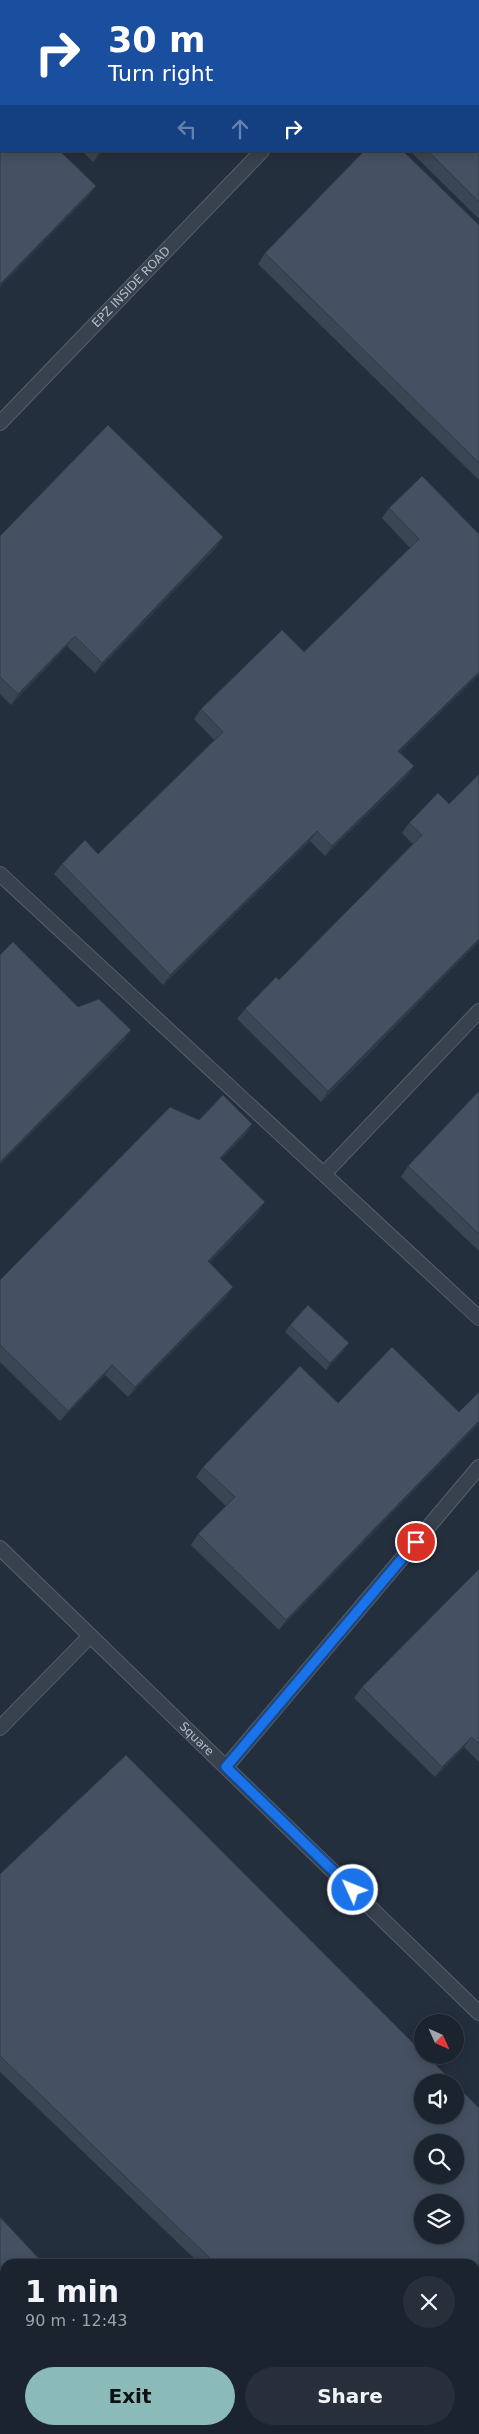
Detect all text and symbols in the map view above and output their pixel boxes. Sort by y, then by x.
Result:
icon: right [25,20,90,85]
text: 30 m [108,20,205,60]
text: Turn right [108,61,213,86]
icon: left [173,115,201,143]
icon: ahead [226,115,254,143]
icon: right [279,115,307,143]
street label: EPZ INSIDE ROAD [89,244,173,330]
pin [395,1521,437,1563]
icon: arrive [402,1528,430,1556]
street label: Square [177,1719,217,1759]
position arrow [326,1863,378,1915]
north arrow [414,2014,464,2064]
map controls [414,2014,464,2244]
button: sound [414,2074,464,2124]
button: search [414,2134,464,2184]
button: layers [414,2194,464,2244]
text: 1 min [25,2274,119,2309]
button: close [403,2276,455,2328]
text: 90 m · 12:43 [25,2311,127,2330]
button: Exit [25,2367,235,2425]
button: Share [245,2367,455,2425]

